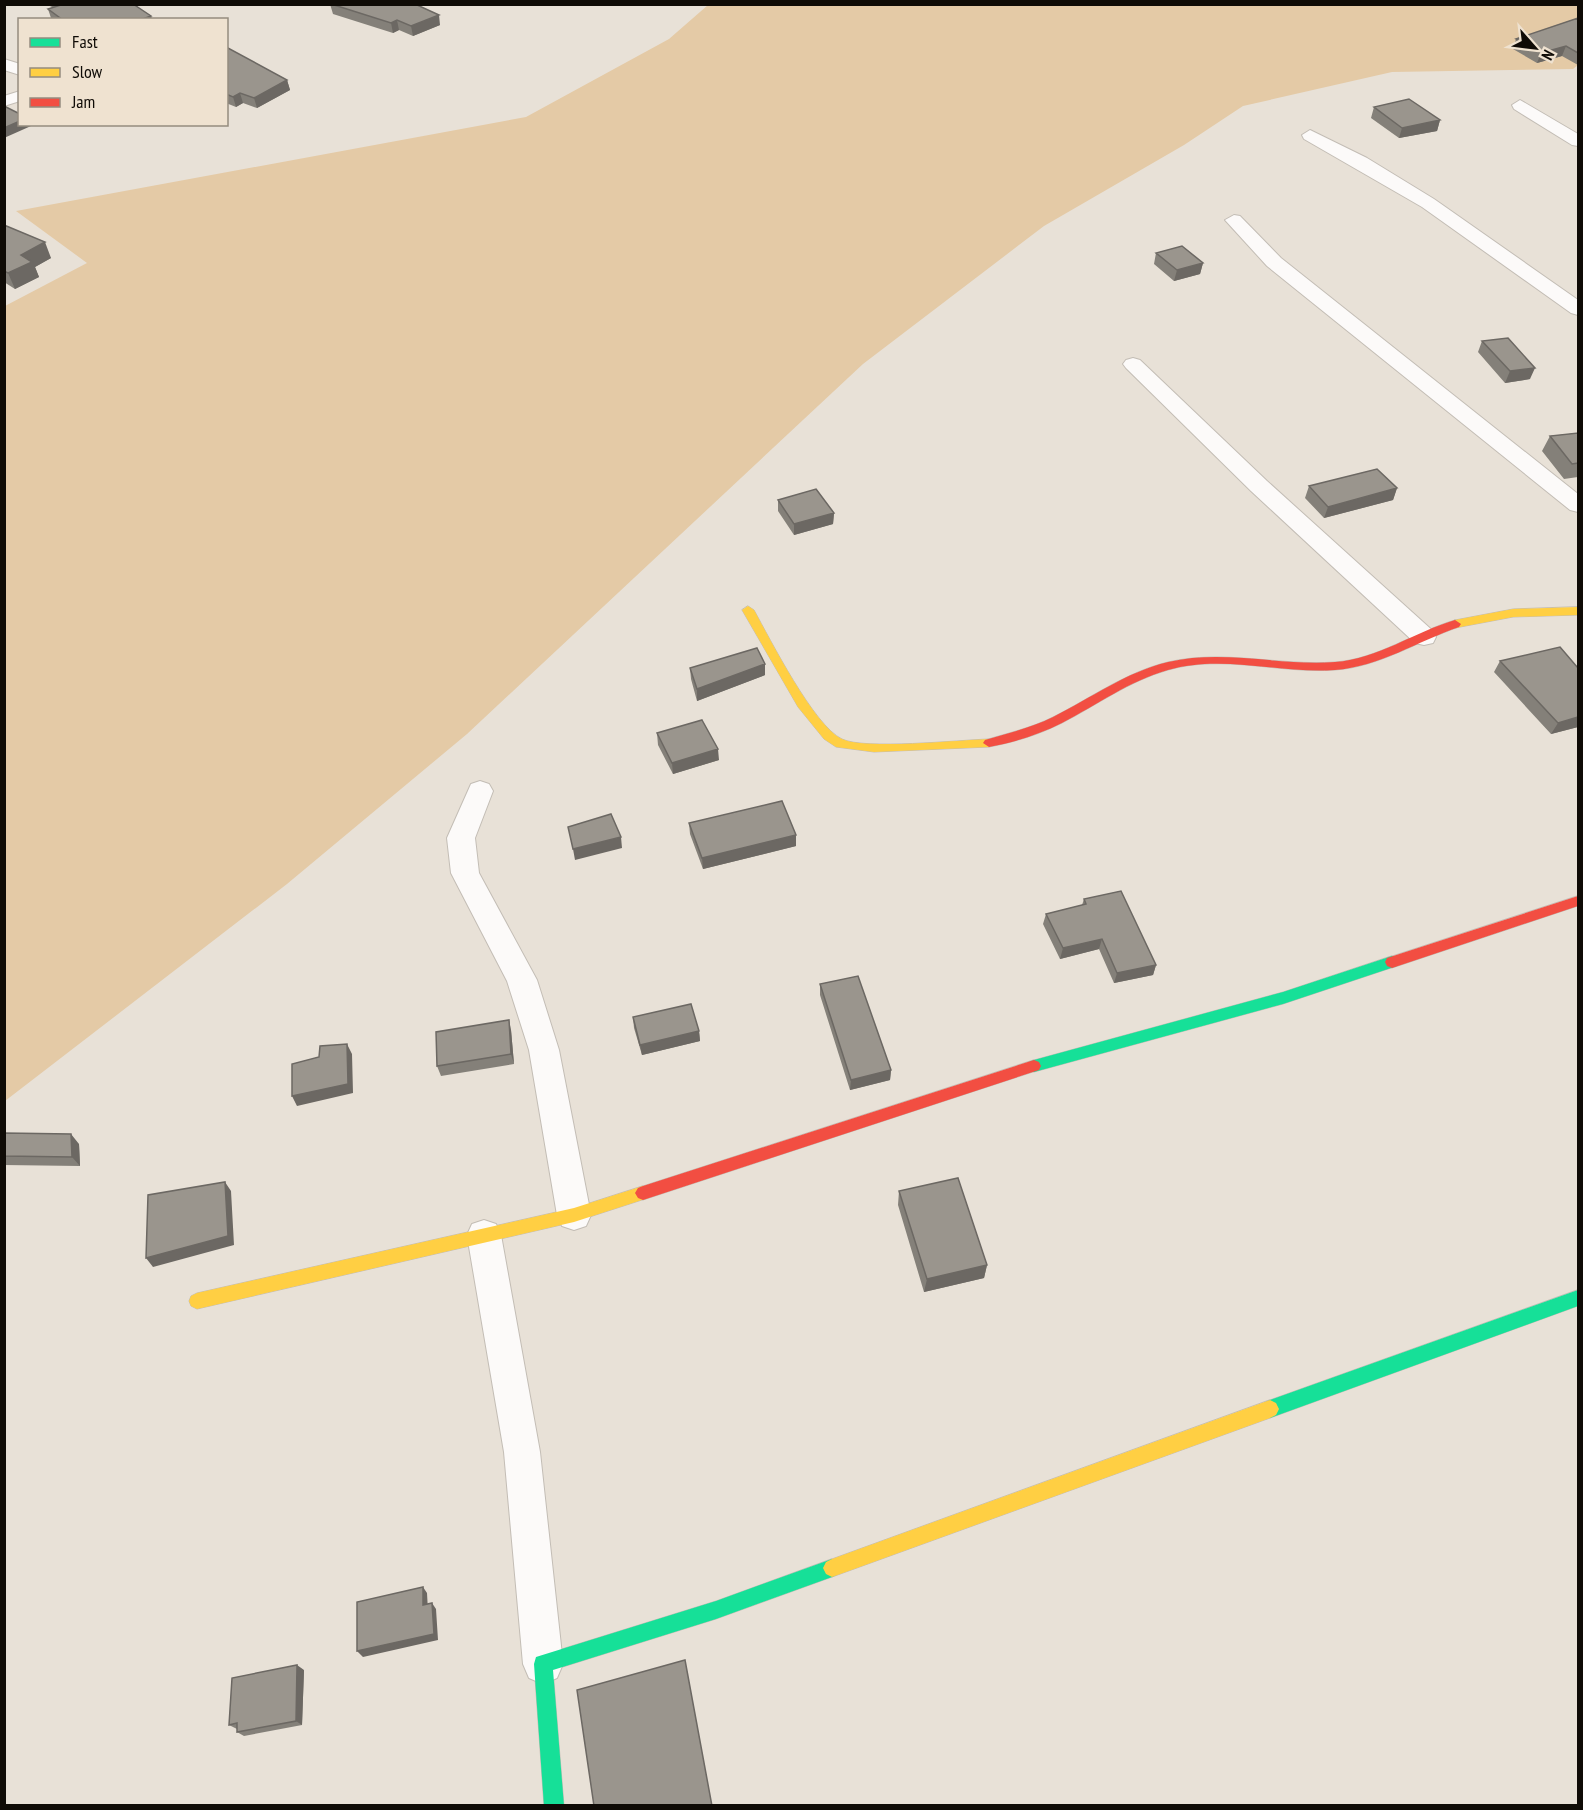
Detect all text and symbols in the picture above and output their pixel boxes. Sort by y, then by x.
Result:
legend [18,18,228,126]
north arrow [1505,18,1565,78]
text: Fast [72,30,98,53]
text: N [1537,47,1559,64]
text: Slow [72,60,103,83]
text: Jam [71,90,95,113]

